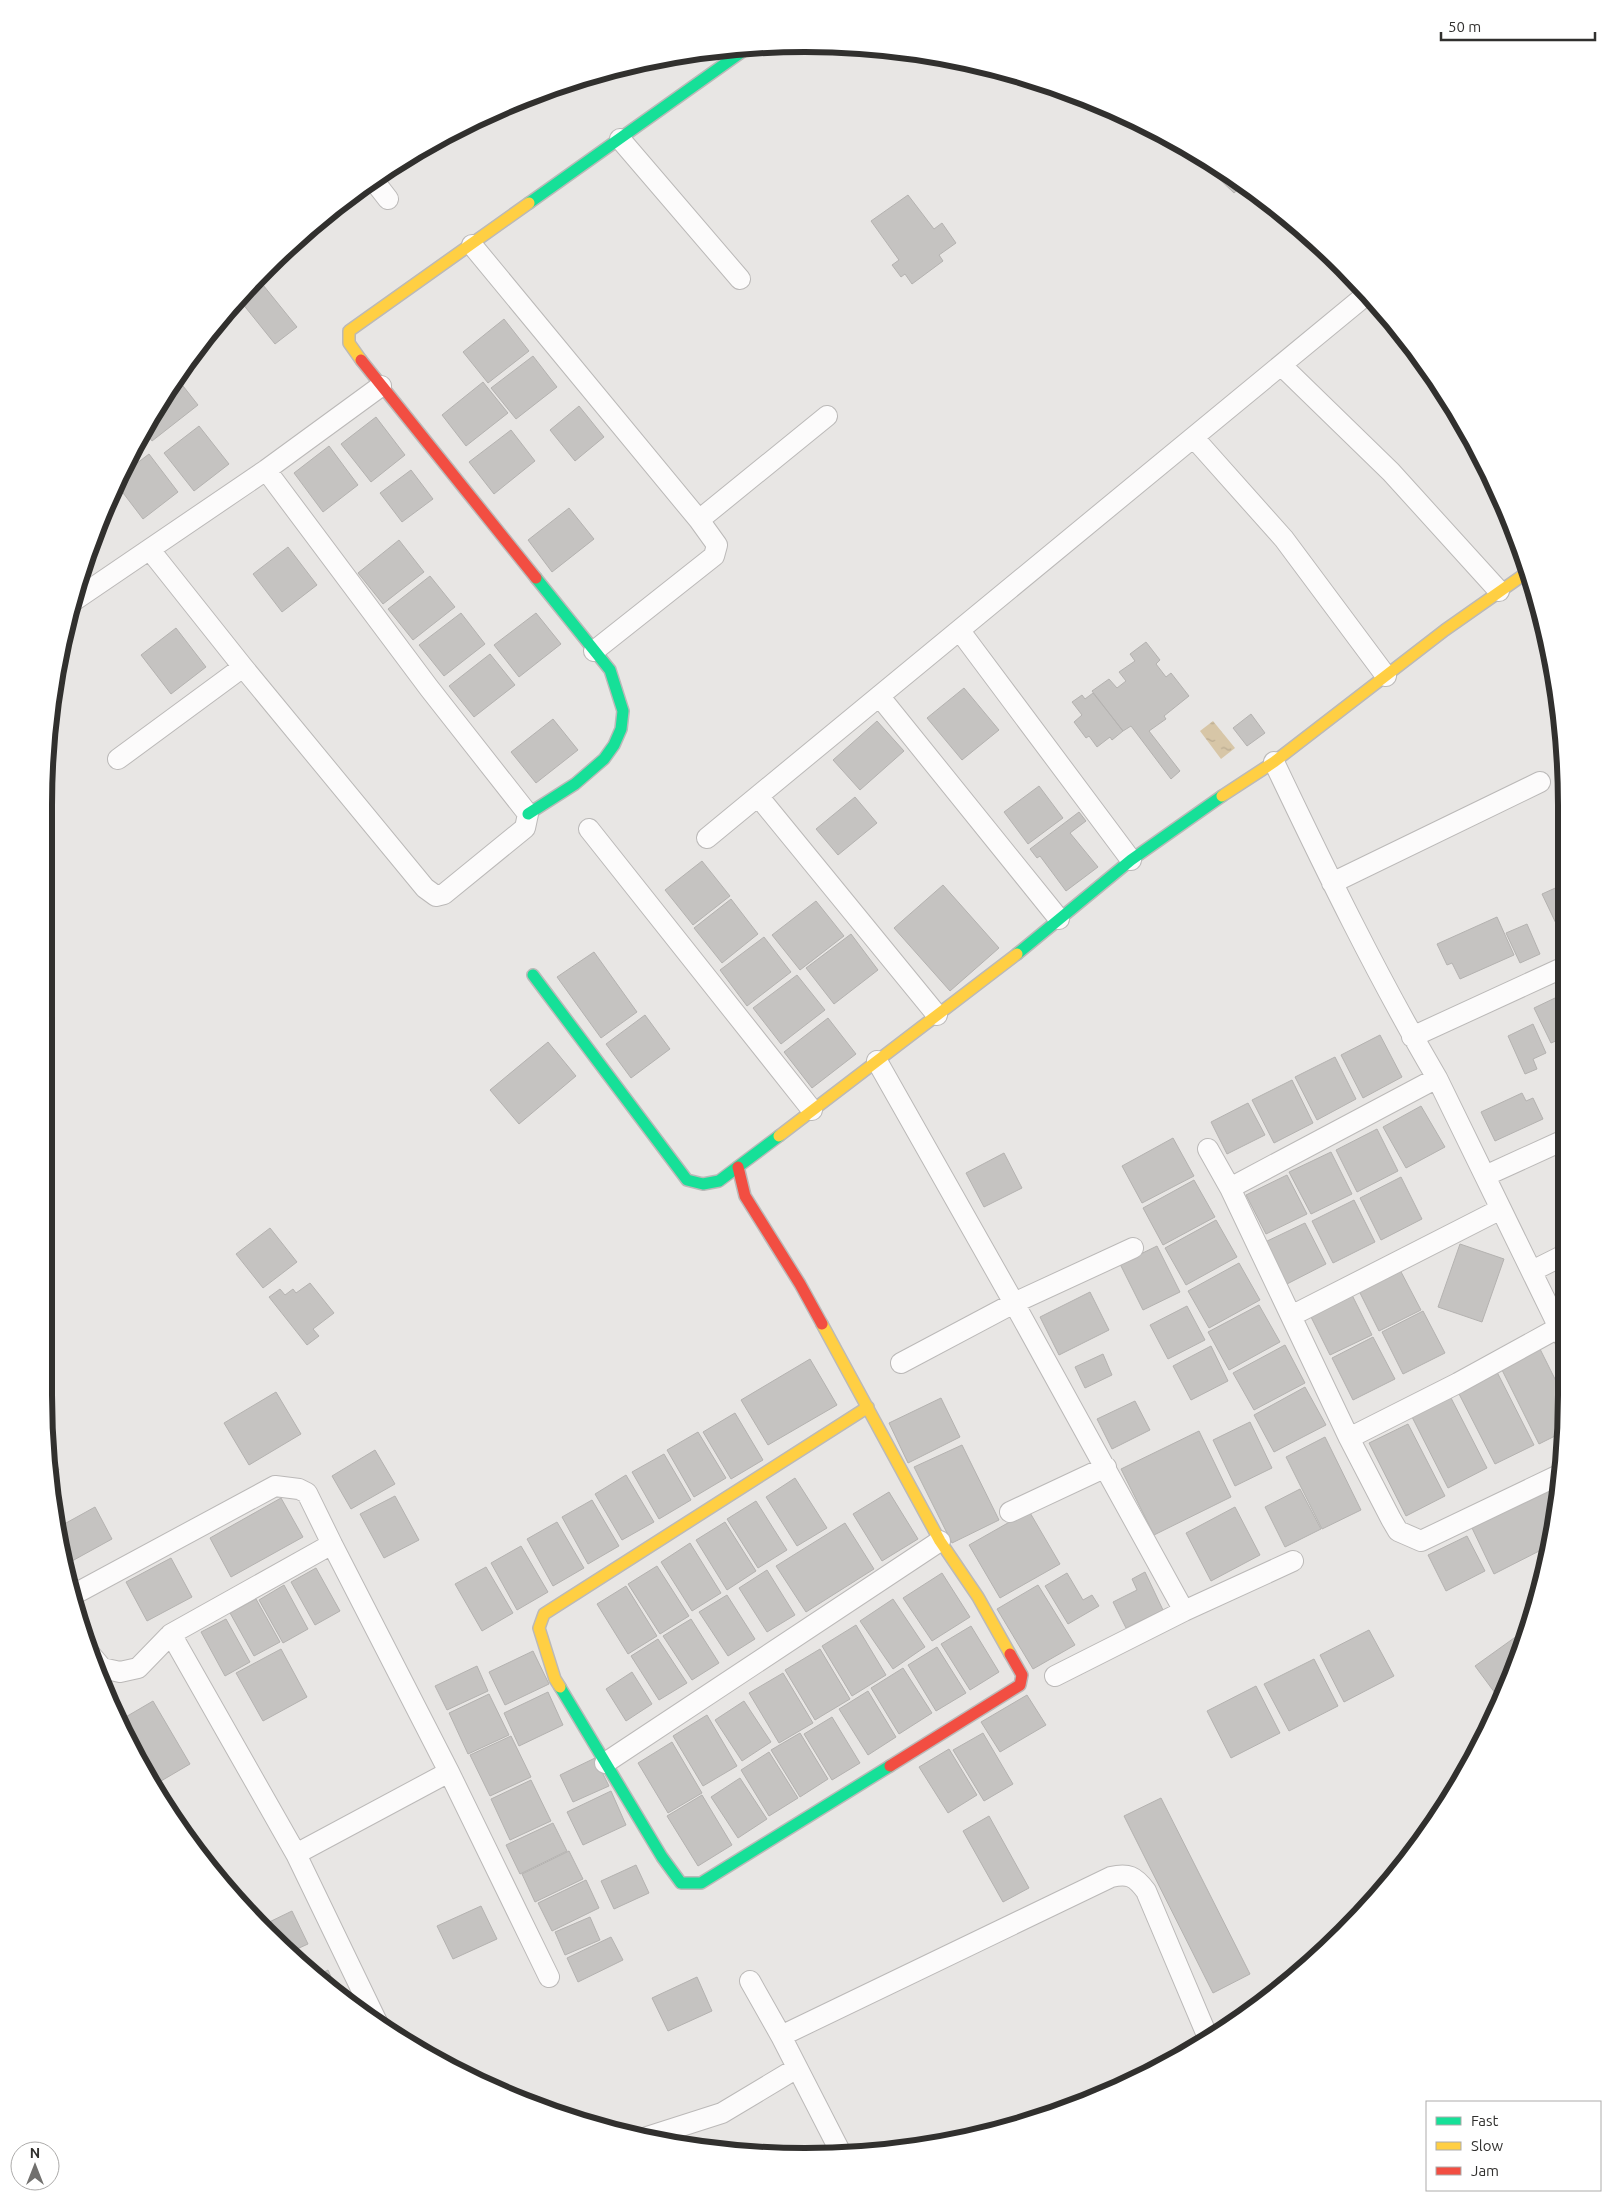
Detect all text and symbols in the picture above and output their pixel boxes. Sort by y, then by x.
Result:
scale bar [1441,10,1595,42]
text: 50 m [1448,18,1481,35]
legend [1426,2101,1601,2191]
text: Fast [1471,2112,1499,2129]
text: Slow [1471,2137,1504,2154]
north arrow [10,2141,60,2191]
text: N [30,2145,40,2161]
text: Jam [1471,2162,1499,2179]

